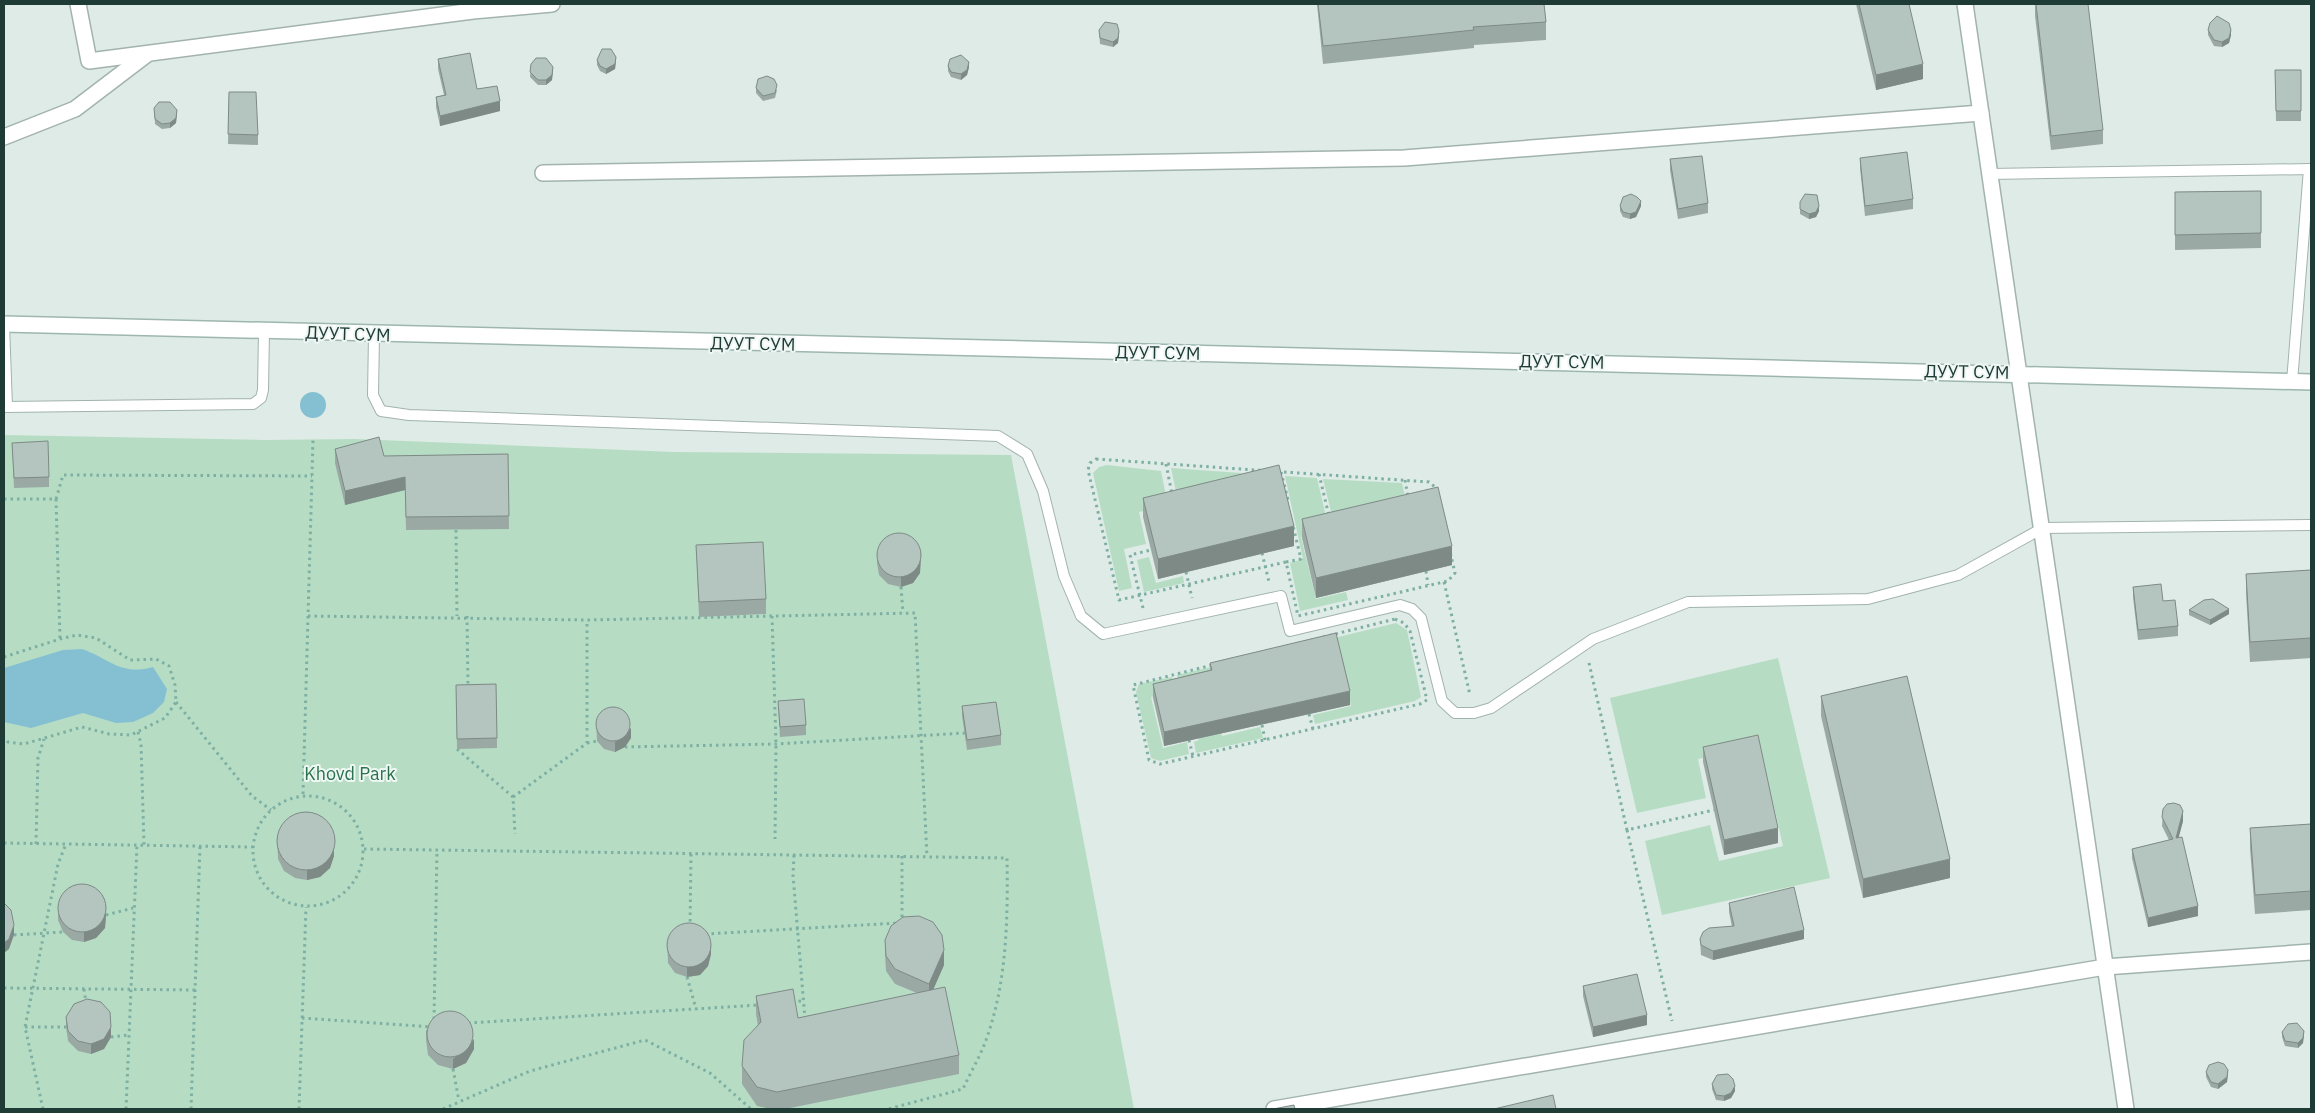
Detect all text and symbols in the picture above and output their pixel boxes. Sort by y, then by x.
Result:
street label: ДУУТ СУМ [305,321,391,346]
street label: ДУУТ СУМ [710,331,796,356]
street label: ДУУТ СУМ [1115,340,1201,365]
street label: ДУУТ СУМ [1519,349,1605,374]
street label: ДУУТ СУМ [1924,359,2010,384]
park label: Khovd Park [304,762,396,785]

